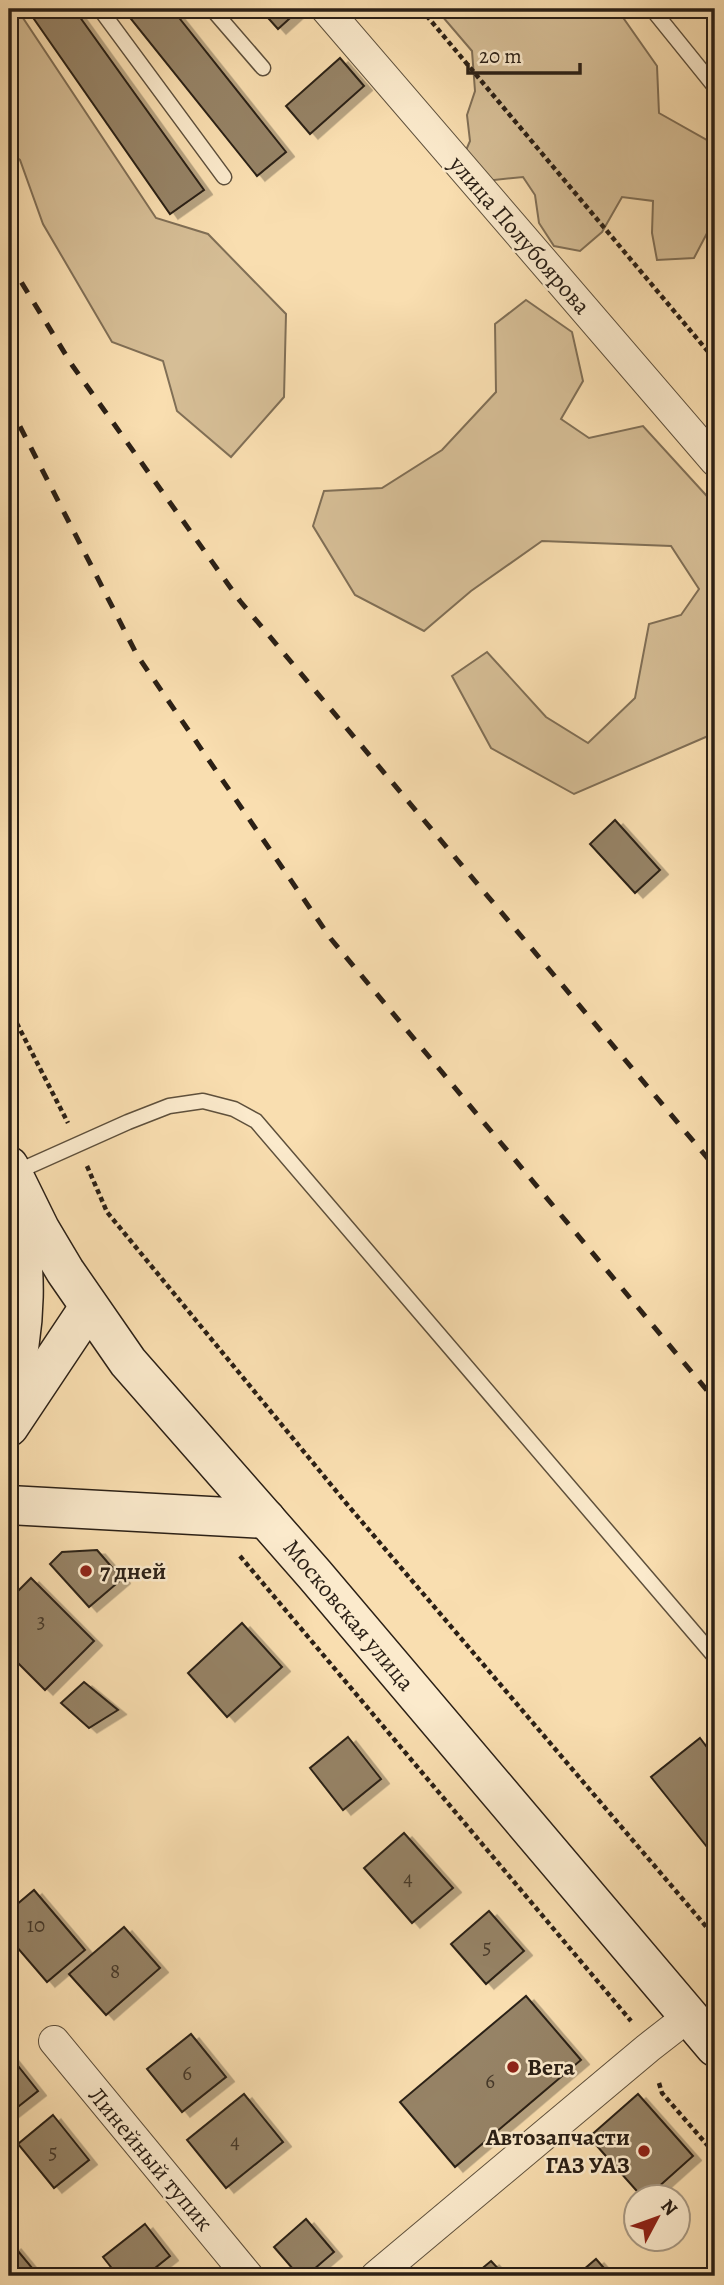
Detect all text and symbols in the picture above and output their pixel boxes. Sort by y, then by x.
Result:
scale bar [468,32,580,76]
text: 20 m [479,42,522,70]
street label: улица Полубоярова [441,148,598,321]
street label: Московская улица [276,1532,422,1698]
place label: 7 дней [100,1555,166,1587]
marker: 7 дней [78,1563,94,1579]
house number: 3 [37,1607,45,1635]
house number: 4 [403,1864,413,1892]
house number: 10 [27,1911,45,1939]
house number: 5 [482,1933,492,1961]
house number: 8 [110,1957,120,1985]
place label: Вега [527,2051,575,2083]
house number: 6 [182,2059,192,2087]
marker: Вега [505,2059,521,2075]
house number: 6 [485,2067,495,2095]
street label: Линейный тупик [81,2080,221,2238]
place label: Автозапчасти ГАЗ УАЗ [485,2121,630,2181]
house number: 4 [230,2127,240,2155]
house number: 5 [48,2138,58,2166]
marker: Автозапчасти ГАЗ УАЗ [636,2143,652,2159]
north arrow [622,2184,692,2254]
text: N [655,2194,684,2221]

